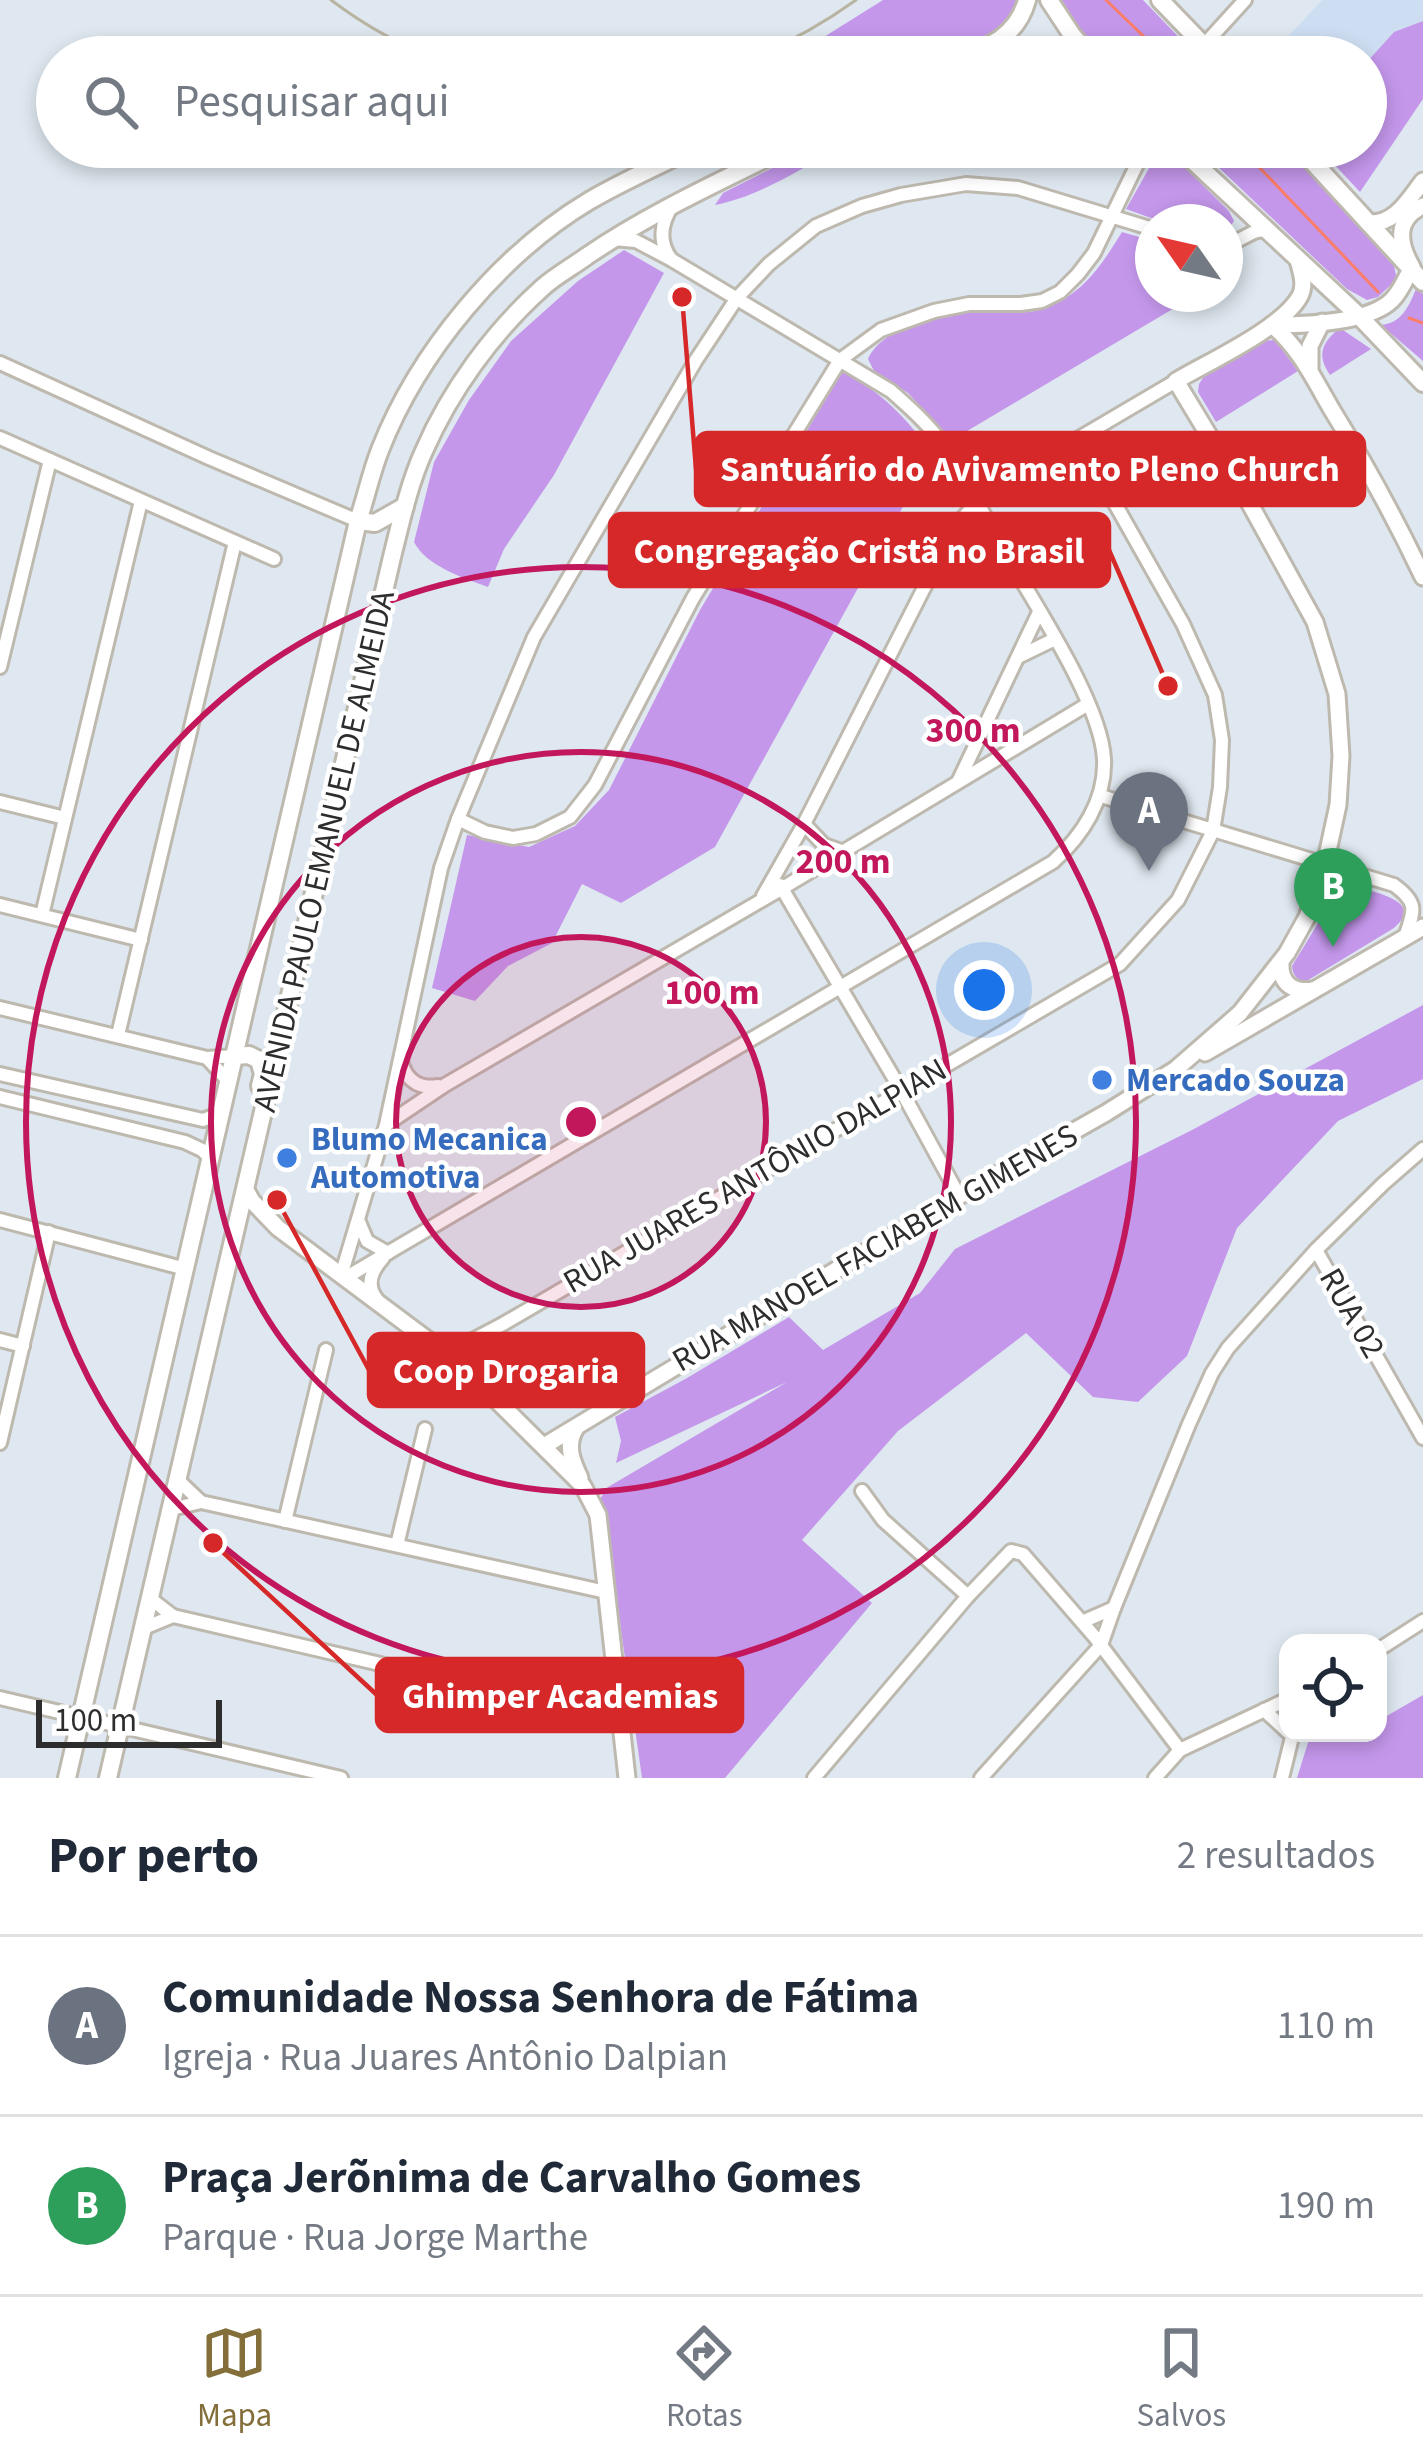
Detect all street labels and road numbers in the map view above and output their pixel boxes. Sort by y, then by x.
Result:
street label: AVENIDA PAULO EMANUEL DE ALMEIDA [241,585,407,1116]
street label: RUA JUARES ANTÔNIO DALPIAN [554,1047,956,1305]
street label: RUA MANOEL FACIABEM GIMENES [663,1112,1087,1384]
street label: RUA 02 [1307,1259,1397,1367]

